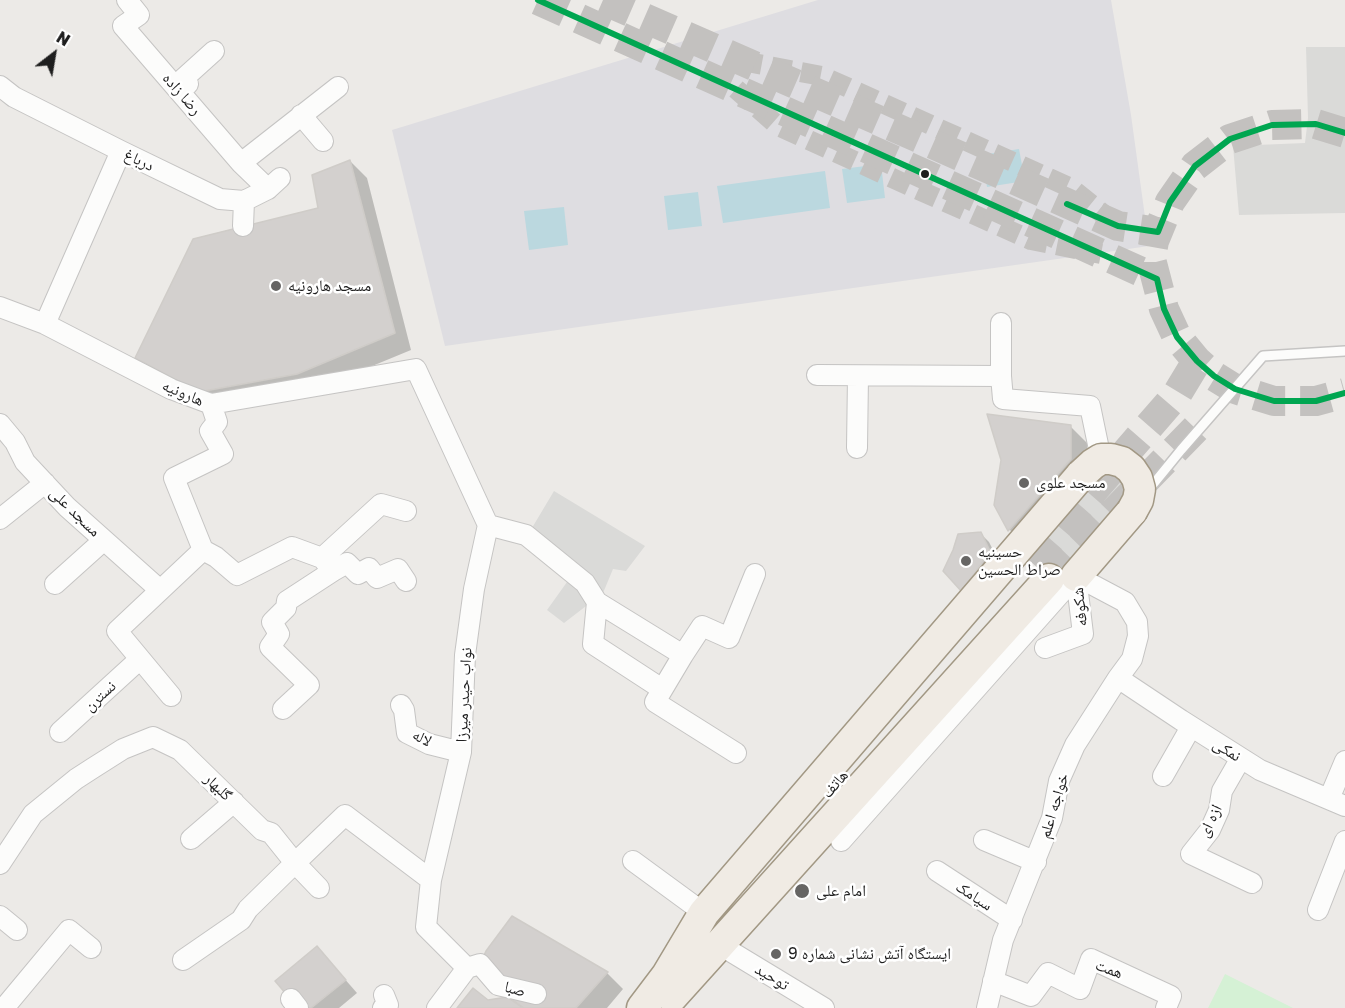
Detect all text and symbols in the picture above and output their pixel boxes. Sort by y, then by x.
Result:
north arrow [24,24,84,84]
text: N [53,27,74,50]
street label: رضا زاده [158,69,206,119]
street label: درباغ [121,145,157,175]
unlabelled marker [919,168,931,180]
place label: مسجد هارونیه [288,276,371,296]
marker: مسجد هارونیه [269,279,283,293]
street label: هارونیه [159,376,207,410]
place label: مسجد علوی [1036,473,1106,493]
marker: مسجد علوی [1017,476,1031,490]
street label: مسجد علی [46,483,104,541]
place label: حسینیه صراط الحسین [978,542,1061,580]
marker: حسینیه صراط الحسین [959,554,973,568]
street label: شکوفه [1068,586,1092,628]
street label: نواب حیدر میرزا [452,647,476,743]
street label: نسترن [80,677,120,715]
street label: لاله [409,725,435,751]
street label: نمکی [1209,734,1245,766]
street label: هاتف [818,766,852,802]
street label: گلبهار [200,769,236,805]
street label: خواجه اعلم [1035,771,1073,841]
street label: ازه ای [1194,801,1226,841]
street label: سیامک [952,877,996,915]
place label: امام علی [816,881,866,901]
marker: امام علی [793,882,811,900]
place label: ایستگاه آتش نشانی شماره 9 [788,944,951,964]
marker: ایستگاه آتش نشانی شماره 9 [769,947,783,961]
street label: همت [1093,955,1125,983]
street label: توحید [751,959,793,995]
street label: صبا [502,977,528,1001]

